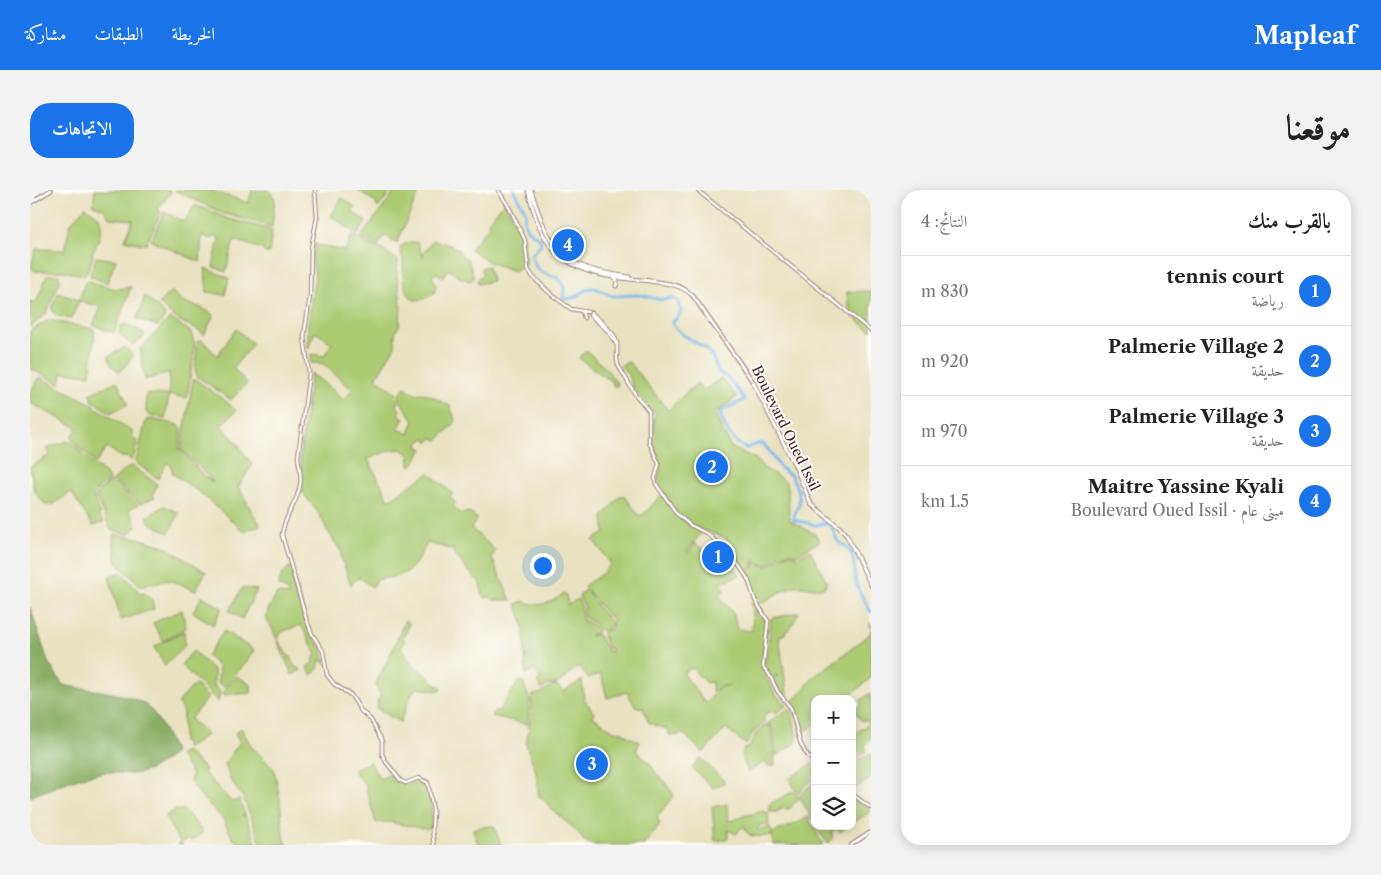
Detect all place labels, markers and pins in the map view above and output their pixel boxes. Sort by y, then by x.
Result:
pin: 4 [552,226,584,264]
pin: 2 [696,448,728,486]
pin: 1 [702,538,734,576]
pin: 3 [576,745,608,783]

